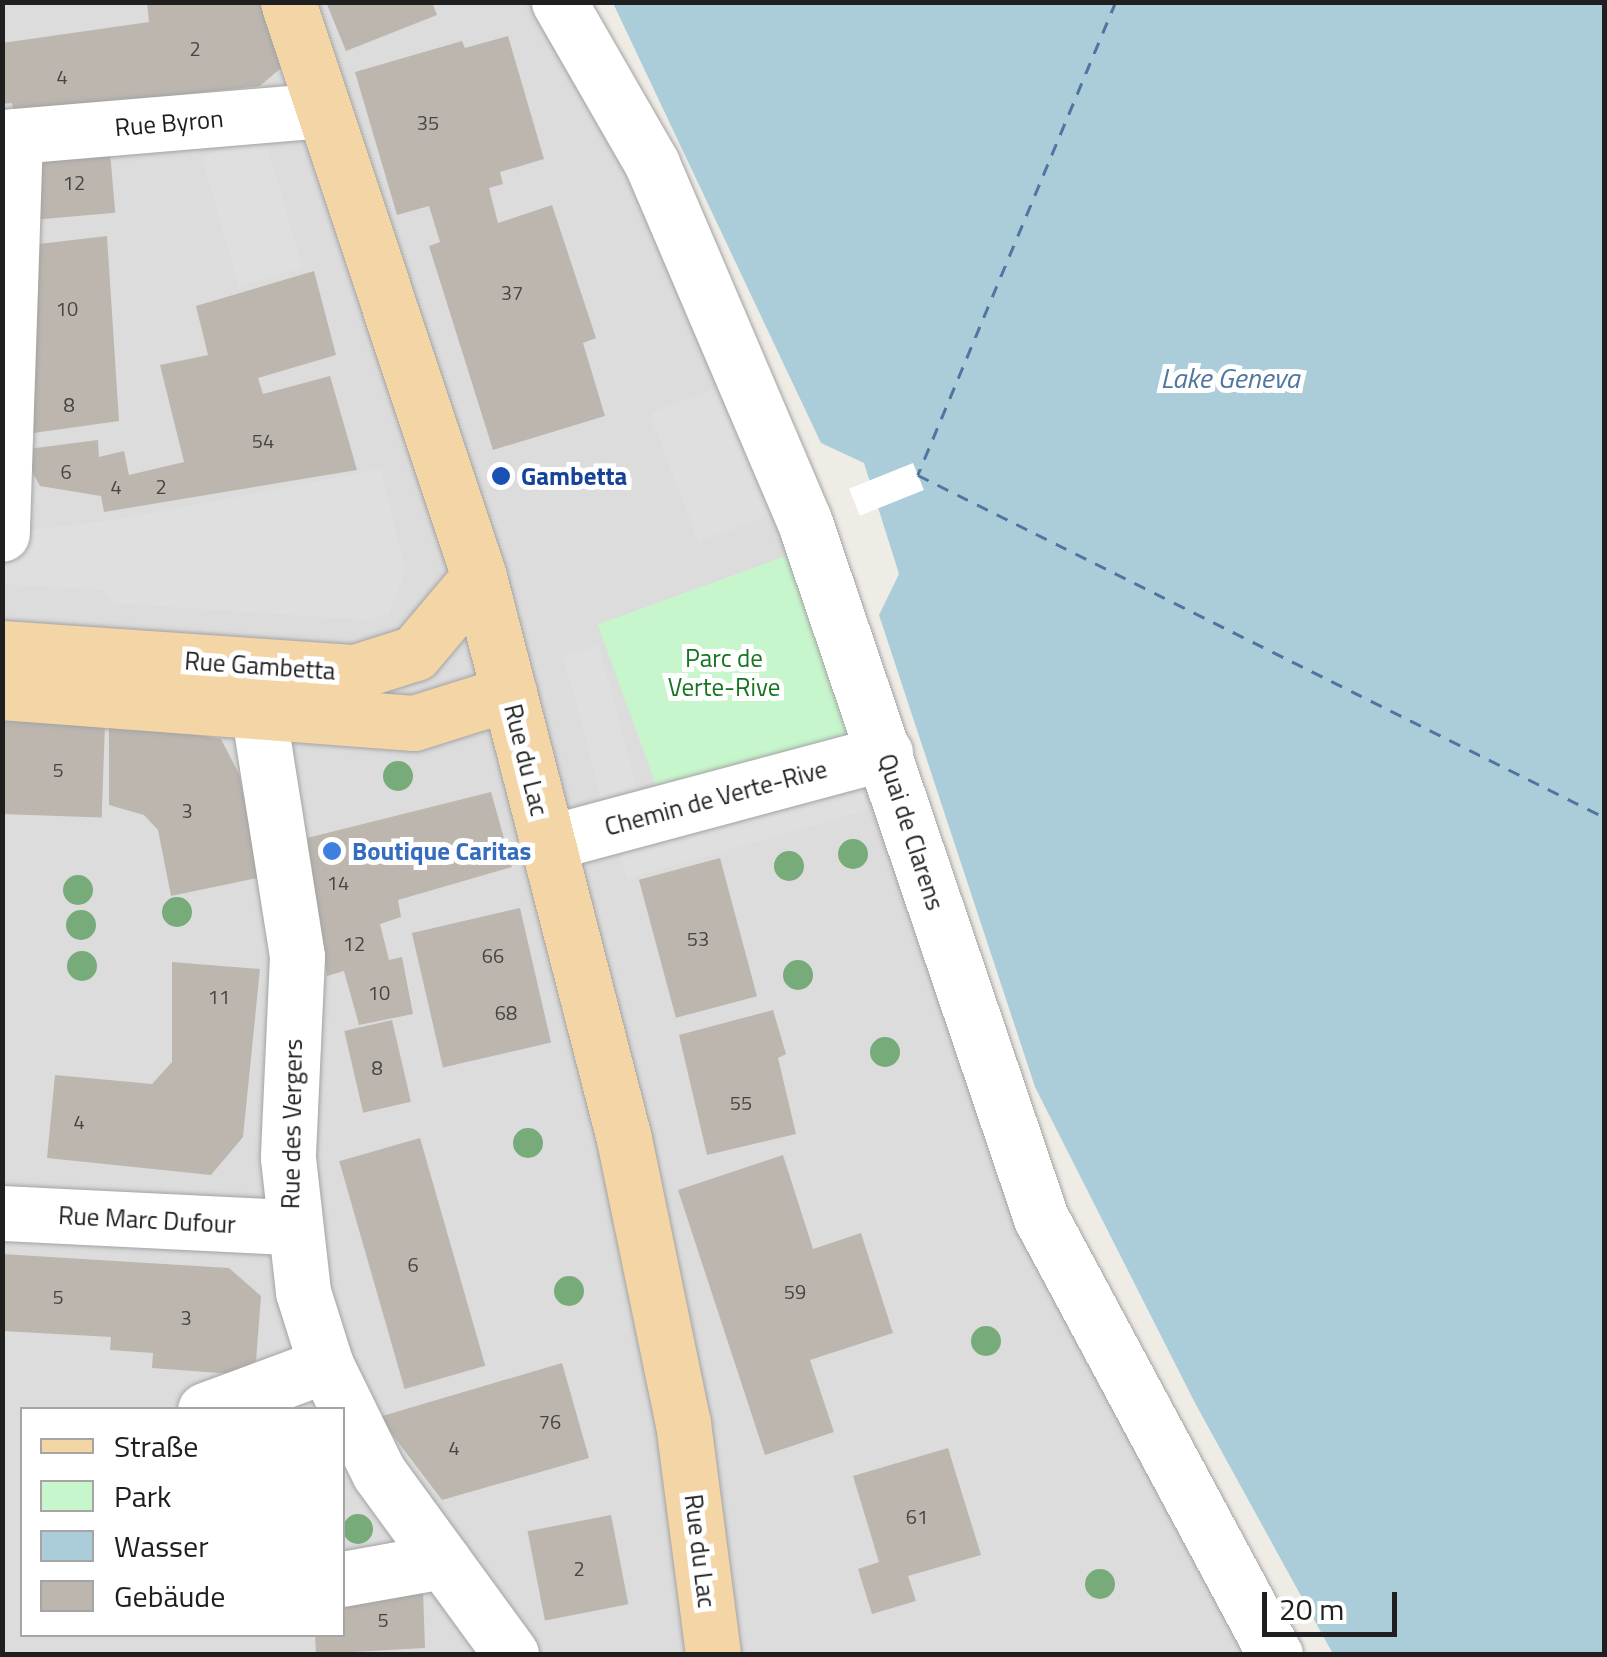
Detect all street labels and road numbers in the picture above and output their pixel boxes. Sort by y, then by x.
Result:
street label: Rue Byron [113,103,225,143]
street label: Rue Gambetta [183,646,337,686]
street label: Rue du Lac [498,701,554,819]
street label: Quai de Clarens [872,750,950,914]
street label: Chemin de Verte-Rive [602,754,830,842]
street label: Rue des Vergers [276,1039,308,1209]
street label: Rue Marc Dufour [58,1200,236,1240]
street label: Rue du Lac [678,1493,722,1609]

